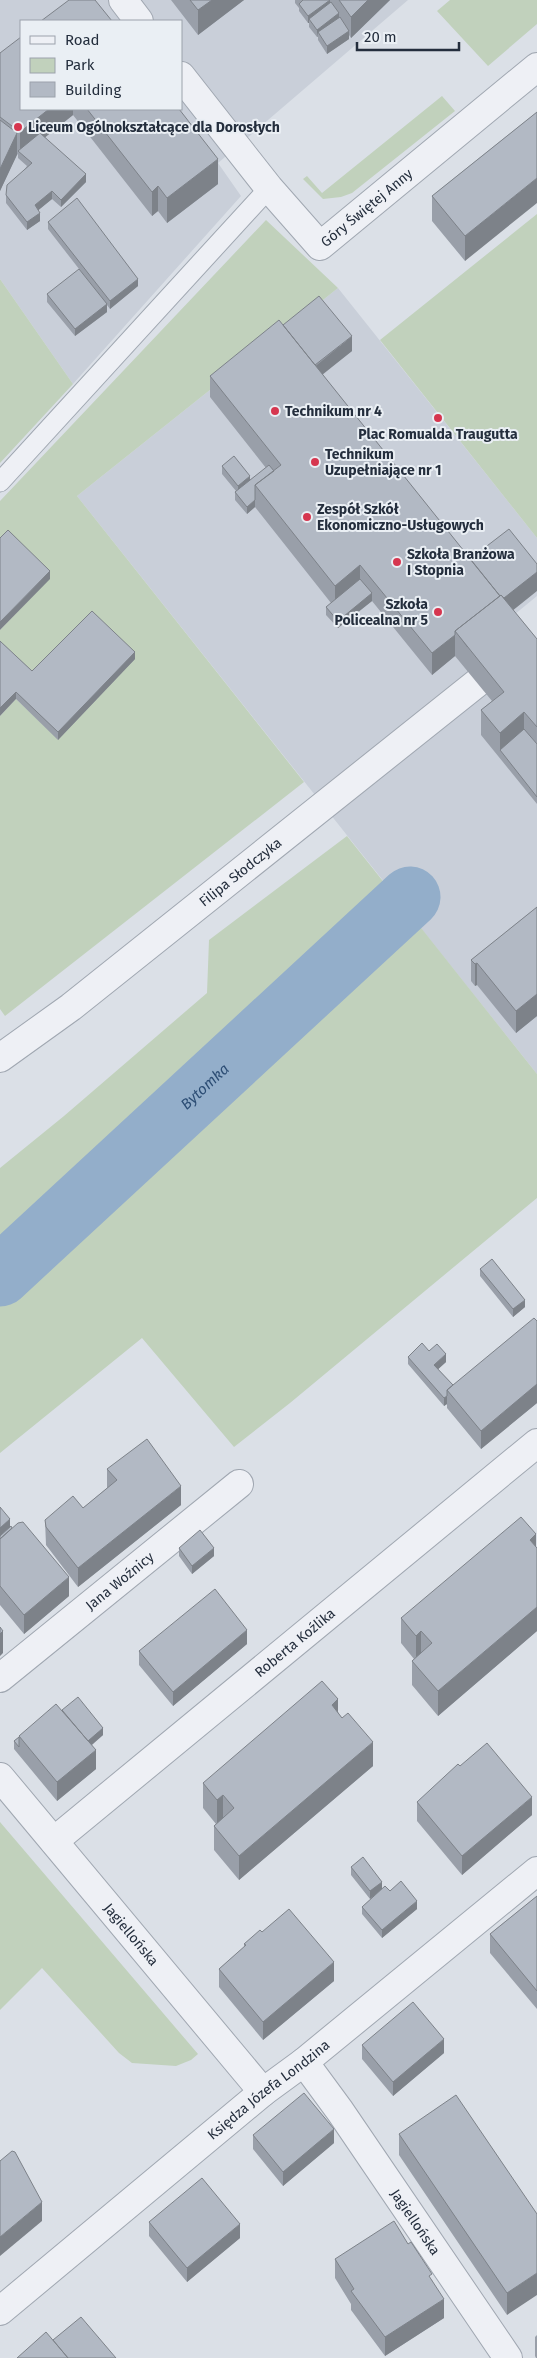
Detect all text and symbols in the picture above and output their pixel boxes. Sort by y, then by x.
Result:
legend [20,20,182,110]
scale bar [357,20,460,52]
text: 20 m [364,28,397,46]
text: Road [65,31,100,49]
text: Park [65,56,95,74]
text: Building [65,81,121,99]
place label: Liceum Ogólnokształcące dla Dorosłych [28,119,280,136]
marker: Liceum Ogólnokształcące dla Dorosłych [12,121,24,133]
street label: Góry Świętej Anny [318,165,416,251]
place label: Technikum nr 4 [285,403,382,420]
marker: Technikum nr 4 [269,405,281,417]
marker: Plac Romualda Traugutta [432,412,444,424]
place label: Plac Romualda Traugutta [358,426,518,443]
place label: Technikum Uzupełniające nr 1 [325,446,442,479]
marker: Technikum Uzupełniające nr 1 [309,456,321,468]
place label: Zespół Szkół Ekonomiczno-Usługowych [317,501,484,534]
marker: Zespół Szkół Ekonomiczno-Usługowych [301,511,313,523]
place label: Szkoła Branżowa I Stopnia [407,546,515,579]
marker: Szkoła Branżowa I Stopnia [391,556,403,568]
place label: Szkoła Policealna nr 5 [334,596,428,629]
marker: Szkoła Policealna nr 5 [432,606,444,618]
street label: Filipa Słodczyka [196,834,285,910]
water label: Bytomka [177,1060,233,1113]
street label: Jana Woźnicy [82,1549,157,1614]
street label: Roberta Koźlika [251,1605,339,1681]
street label: Jagiellońska [100,1900,162,1969]
street label: Księdza Józefa Londzina [204,2036,333,2144]
street label: Jagiellońska [387,2186,444,2259]

